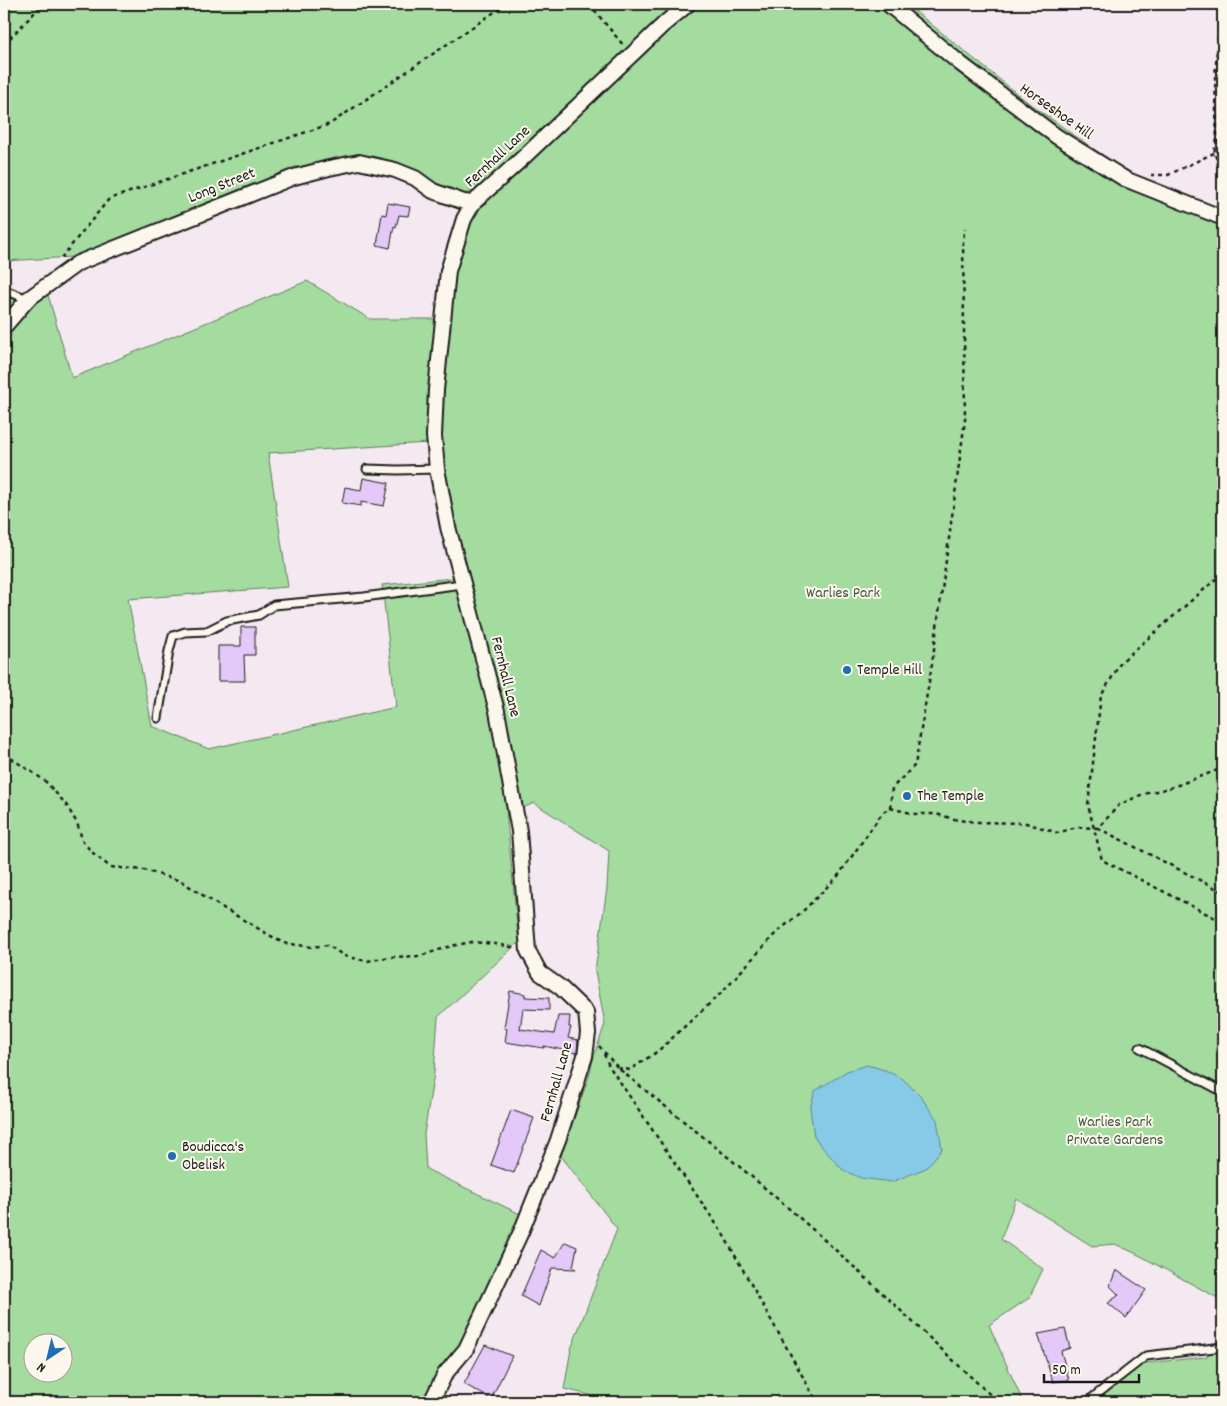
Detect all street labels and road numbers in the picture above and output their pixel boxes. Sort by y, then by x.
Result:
street label: Horseshoe Hill [1014,78,1098,146]
street label: Fernhall Lane [460,121,536,193]
street label: Long Street [185,162,259,210]
street label: Fernhall Lane [484,634,526,720]
street label: Fernhall Lane [535,1039,579,1125]

